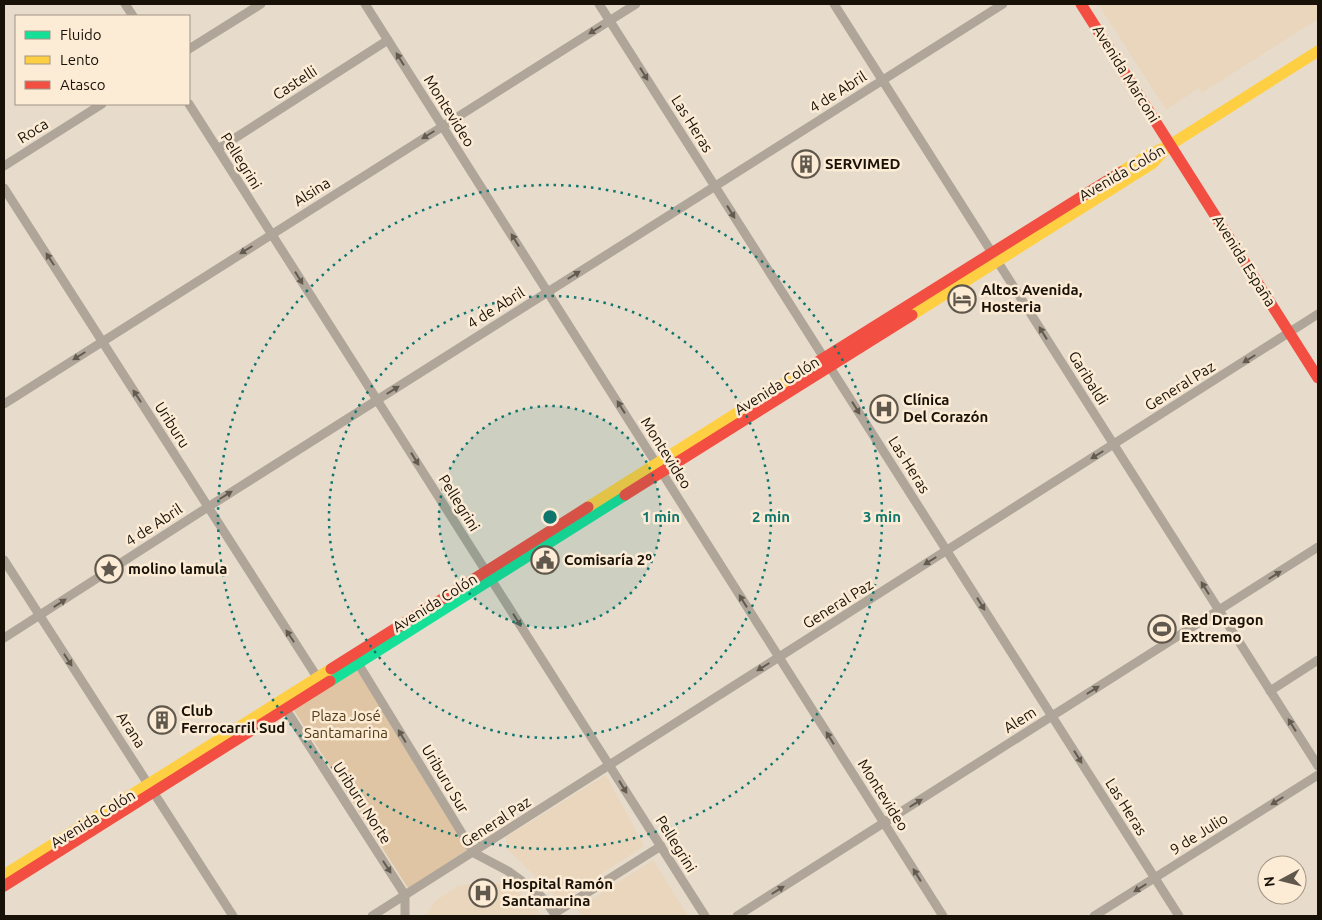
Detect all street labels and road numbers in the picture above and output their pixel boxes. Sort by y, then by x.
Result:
street label: Avenida Marconi [1090,22,1163,126]
street label: Castelli [270,62,320,103]
street label: 4 de Abril [806,67,870,116]
street label: Montevideo [421,72,478,150]
street label: Las Heras [668,92,717,155]
street label: Roca [14,115,51,146]
street label: Pellegrini [217,129,265,192]
street label: Avenida Colón [1076,141,1168,204]
street label: Alsina [290,174,333,209]
street label: Avenida España [1209,212,1279,310]
street label: 4 de Abril [464,283,528,332]
street label: Garibaldi [1065,348,1111,408]
street label: Avenida Colón [731,353,822,418]
street label: General Paz [1142,357,1218,414]
street label: Uriburu [151,399,193,451]
street label: Montevideo [638,414,695,492]
street label: Las Heras [885,433,934,496]
street label: Pellegrini [435,471,483,534]
street label: 4 de Abril [122,500,185,549]
street label: Avenida Colón [389,570,480,635]
street label: General Paz [800,575,876,632]
street label: Alem [1000,703,1039,736]
street label: Arana [114,709,149,751]
street label: Uriburu Sur [418,741,473,816]
street label: Montevideo [855,756,912,834]
street label: Uriburu Norte [330,759,395,847]
street label: Las Heras [1102,775,1151,838]
street label: Avenida Colón [47,786,138,851]
street label: General Paz [458,793,534,850]
street label: 9 de Julio [1167,809,1231,858]
street label: Pellegrini [652,812,700,875]

